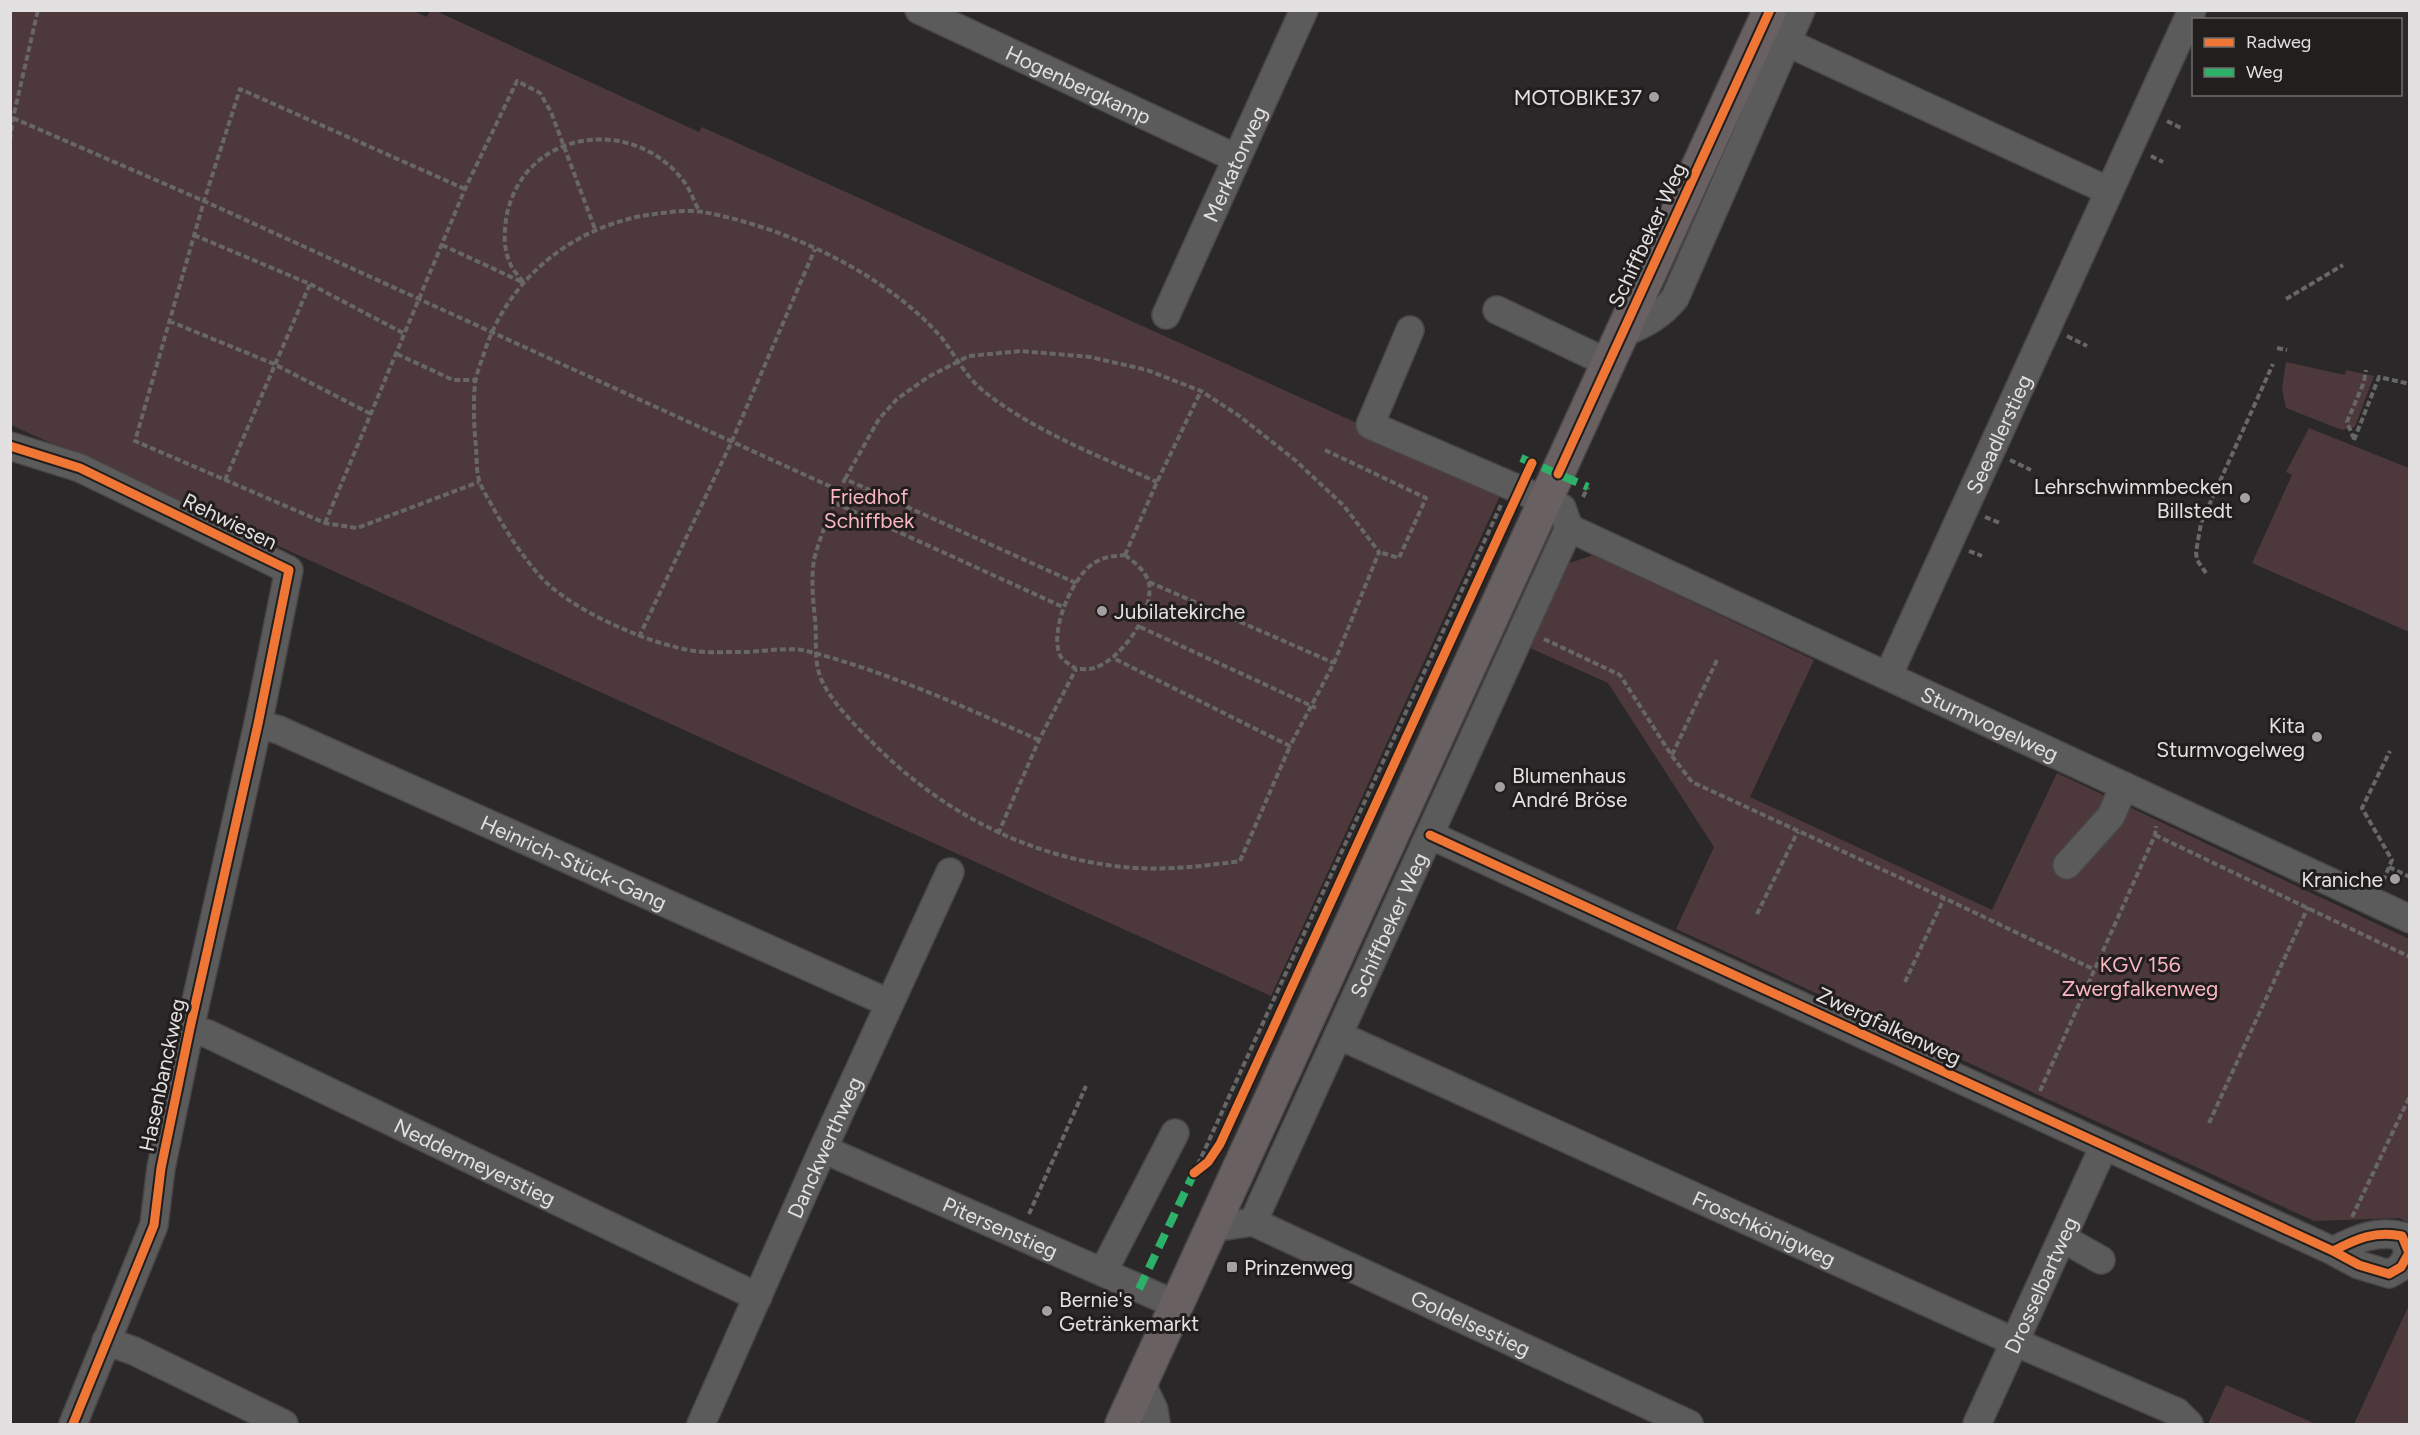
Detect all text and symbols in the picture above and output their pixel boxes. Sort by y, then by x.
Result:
legend [2192,18,2402,96]
text: Radweg [2246,31,2311,53]
street label: Hogenbergkamp [1002,40,1155,129]
text: Weg [2246,61,2283,83]
place label: MOTOBIKE37 [1514,85,1642,110]
marker: MOTOBIKE37 [1647,90,1661,104]
street label: Merkatorweg [1197,102,1271,226]
street label: Schiffbeker Weg [1603,159,1691,311]
street label: Seeadlerstieg [1960,370,2037,498]
place label: Lehrschwimmbecken Billstedt [2034,474,2233,523]
park label: Friedhof Schiffbek [824,484,915,533]
street label: Rehwiesen [179,487,281,555]
marker: Lehrschwimmbecken Billstedt [2238,491,2252,505]
place label: Jubilatekirche [1114,599,1245,624]
marker: Jubilatekirche [1095,604,1109,618]
street label: Sturmvogelweg [1917,681,2062,766]
place label: Kita Sturmvogelweg [2156,713,2305,762]
marker: Kita Sturmvogelweg [2310,730,2324,744]
place label: Blumenhaus André Bröse [1512,763,1627,812]
marker: Blumenhaus André Bröse [1493,780,1507,794]
street label: Heinrich-Stück-Gang [477,809,671,915]
street label: Schiffbeker Weg [1344,848,1432,1001]
place label: Kraniche [2301,867,2383,892]
marker: Kraniche [2388,872,2402,886]
park label: KGV 156 Zwergfalkenweg [2062,952,2218,1001]
street label: Zwergfalkenweg [1813,982,1965,1070]
street label: Hasenbanckweg [134,996,190,1154]
street label: Danckwerthweg [781,1072,867,1222]
street label: Neddermeyerstieg [390,1113,560,1211]
street label: Froschkönigweg [1689,1185,1840,1272]
street label: Pitersenstieg [939,1191,1062,1263]
street label: Drosselbartweg [1999,1213,2083,1357]
place label: Prinzenweg [1244,1255,1353,1280]
marker: Prinzenweg [1225,1260,1239,1274]
street label: Goldelsestieg [1407,1284,1534,1361]
place label: Bernie's Getränkemarkt [1059,1287,1199,1336]
marker: Bernie's Getränkemarkt [1040,1304,1054,1318]

